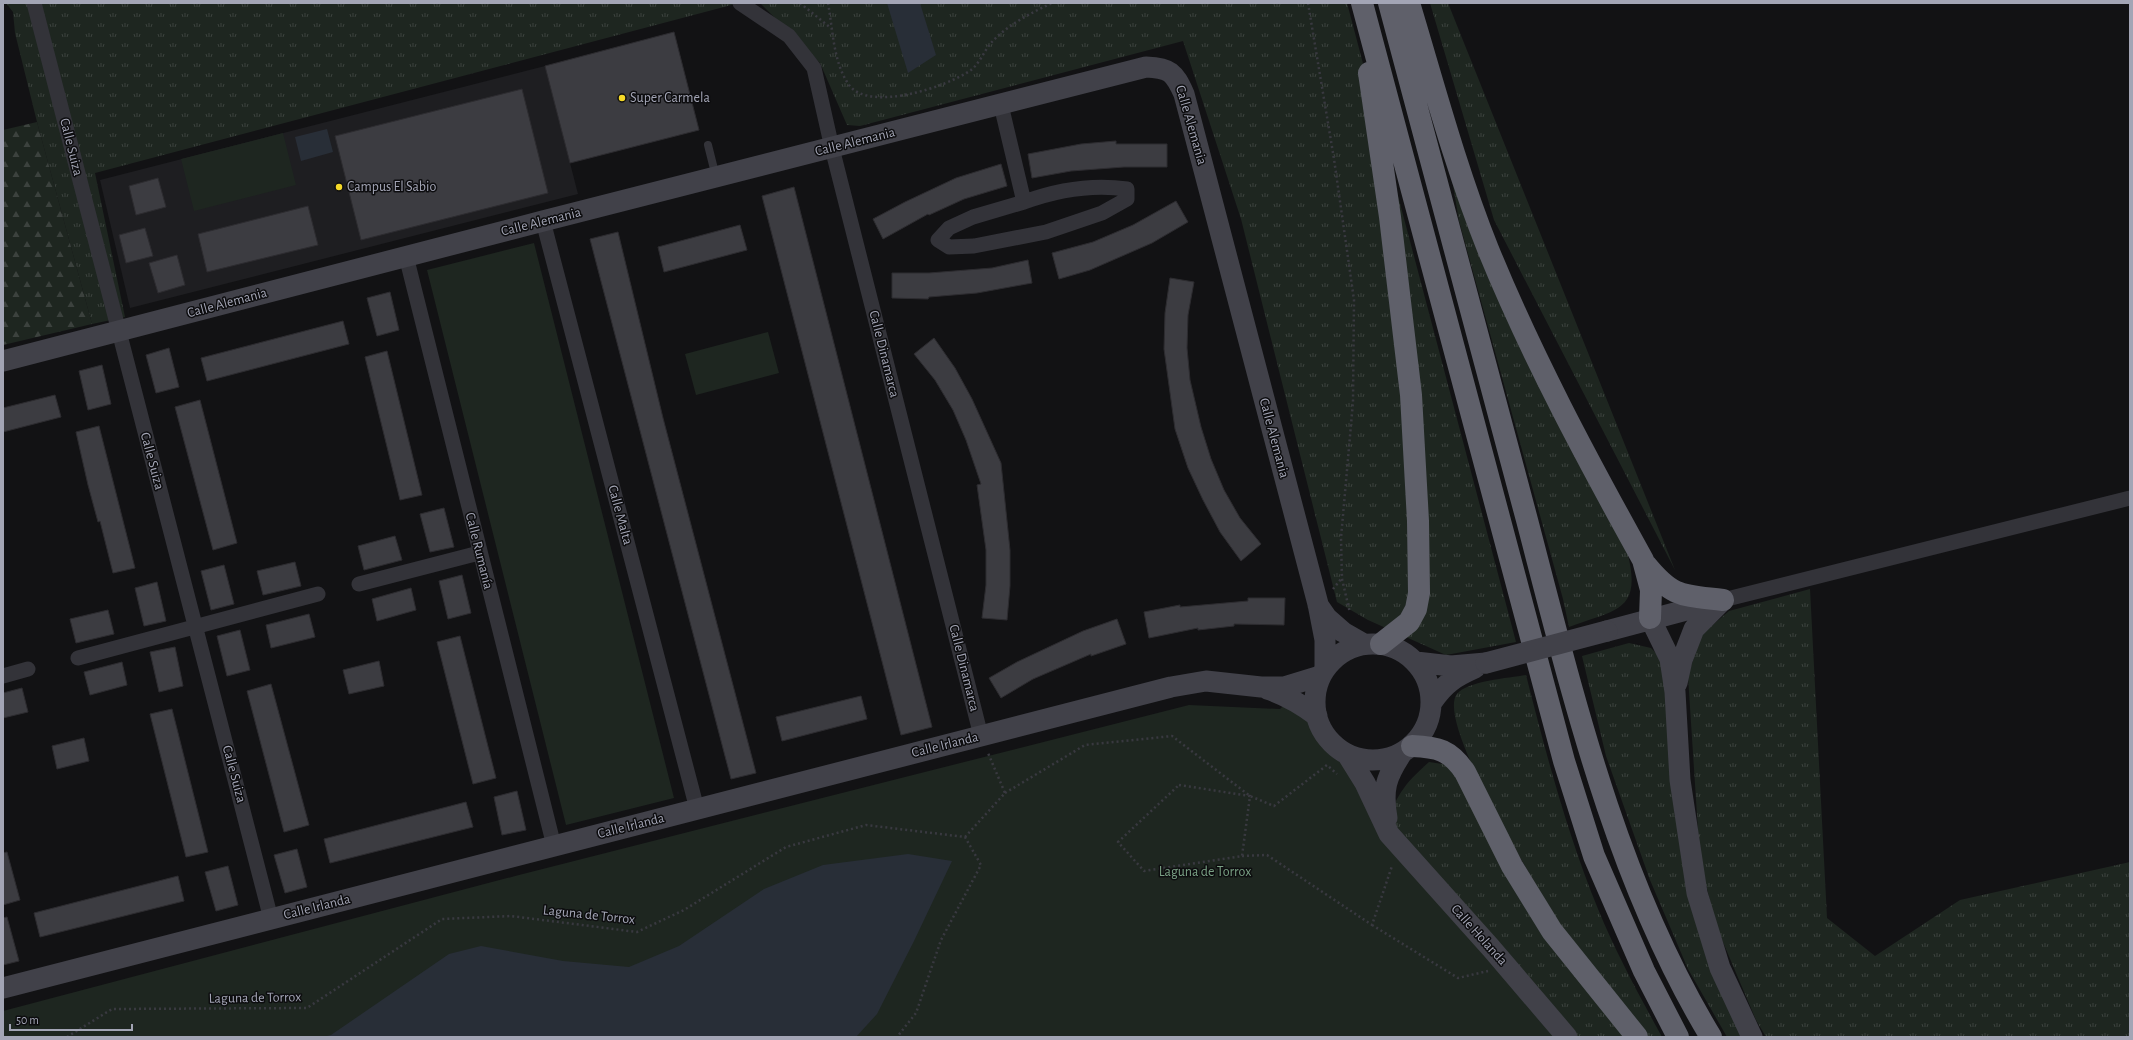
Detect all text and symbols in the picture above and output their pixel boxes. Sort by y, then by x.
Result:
street label: Calle Alemania [1173,84,1209,167]
place label: Super Carmela [630,91,710,105]
marker: Super Carmela [617,93,627,103]
street label: Calle Suiza [57,117,85,178]
street label: Calle Alemania [814,125,897,159]
place label: Campus El Sabio [347,180,436,194]
marker: Campus El Sabio [334,182,344,192]
street label: Calle Alemania [500,205,583,239]
street label: Calle Alemania [186,285,269,320]
street label: Calle Dinamarca [866,309,902,399]
street label: Calle Alemania [1257,397,1292,480]
street label: Calle Suiza [138,431,167,492]
street label: Calle Malta [605,484,635,547]
street label: Calle Rumanía [463,511,495,591]
street label: Calle Dinamarca [946,623,982,713]
street label: Calle Irlanda [910,730,980,760]
street label: Calle Suiza [220,744,249,805]
street label: Calle Irlanda [596,811,666,841]
park label: Laguna de Torrox [1159,865,1251,879]
street label: Calle Irlanda [282,892,352,922]
street label: Calle Holanda [1448,902,1510,968]
street label: Laguna de Torrox [542,903,636,927]
street label: Laguna de Torrox [209,990,301,1006]
scale bar [10,1006,132,1032]
text: 50 m [16,1014,39,1026]

